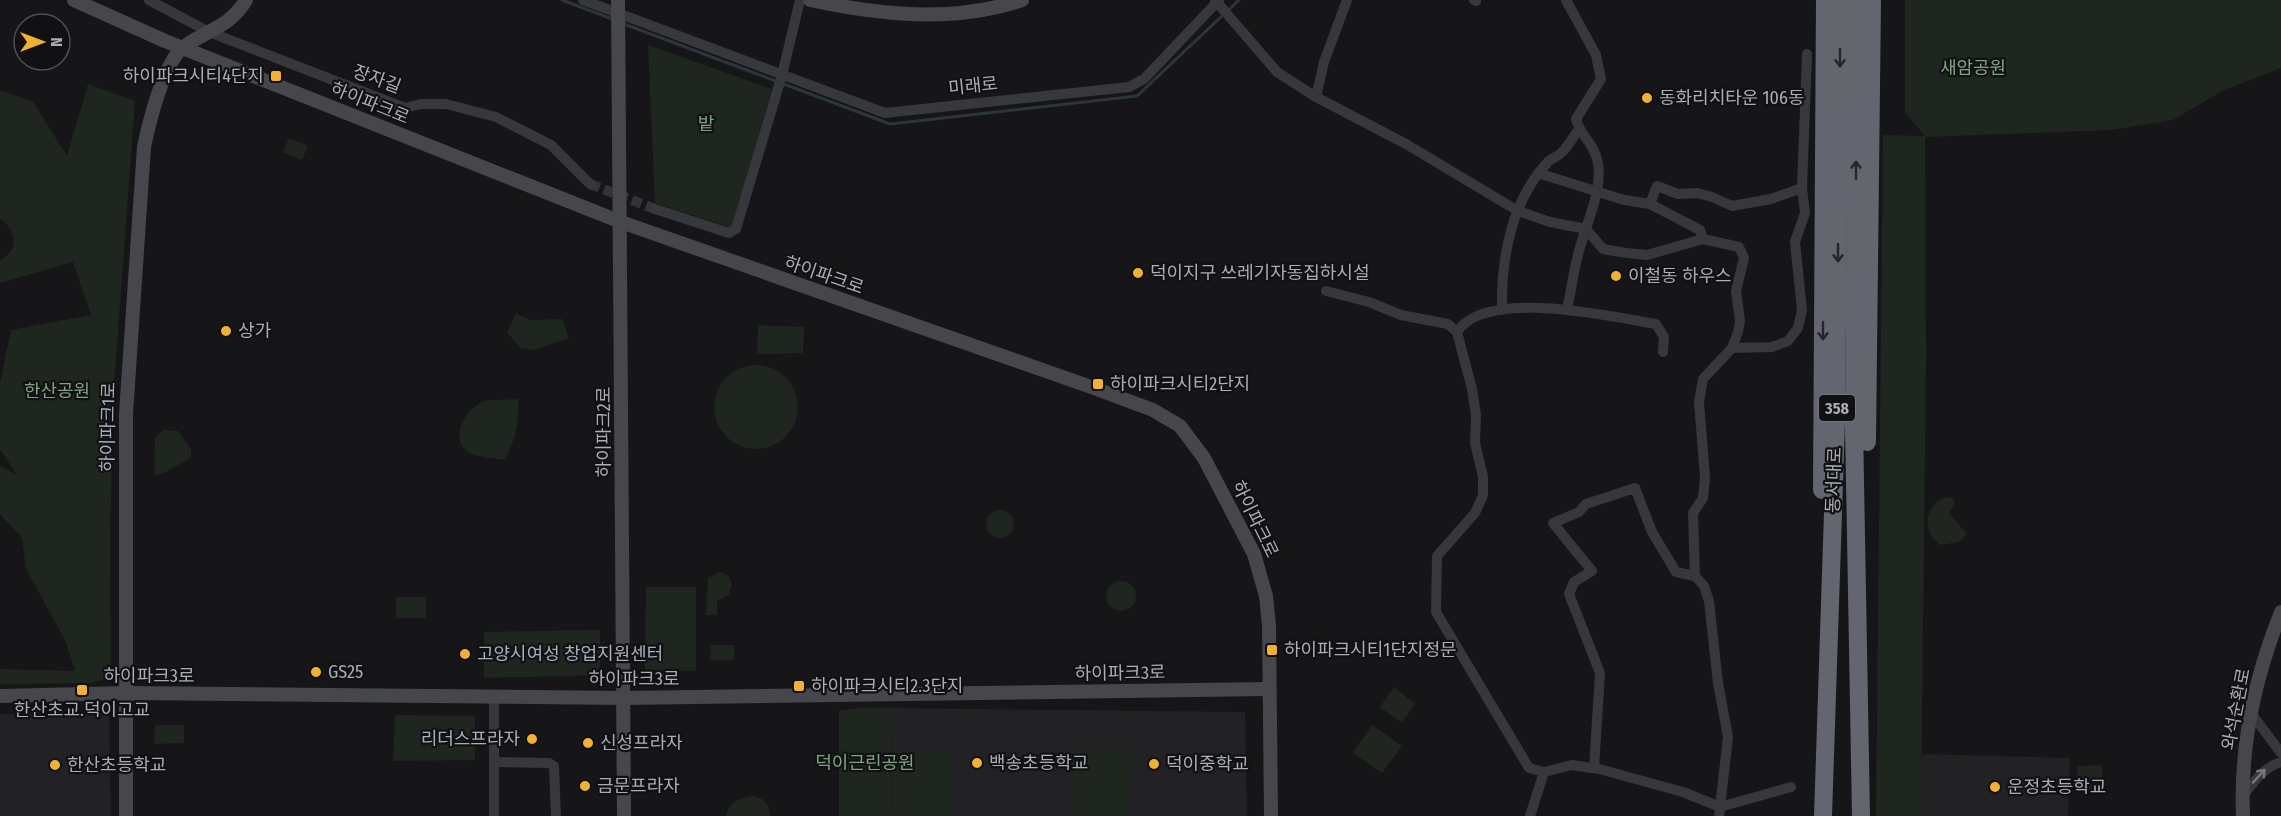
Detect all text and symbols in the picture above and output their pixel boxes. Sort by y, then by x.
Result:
north arrow [12,12,72,72]
text: N [47,37,66,47]
one-way arrow [1834,48,1845,68]
park label: 새암공원 [1940,57,2006,79]
street label: 장자길 [350,60,404,98]
place label: 하이파크시티4단지 [123,65,264,87]
marker: 하이파크시티4단지 [269,69,283,83]
street label: 미래로 [947,72,999,100]
street label: 하이파크로 [327,77,413,129]
place label: 동화리치타운 106동 [1659,87,1804,109]
marker: 동화리치타운 106동 [1640,91,1654,105]
park label: 밭 [698,113,715,135]
one-way arrow [1850,160,1862,180]
one-way arrow [1832,243,1844,263]
street label: 하이파크로 [781,251,867,299]
place label: 덕이지구 쓰레기자동집하시설 [1150,262,1370,284]
place label: 이철동 하우스 [1628,265,1732,287]
marker: 덕이지구 쓰레기자동집하시설 [1131,266,1145,280]
marker: 이철동 하우스 [1609,269,1623,283]
place label: 상가 [238,320,272,342]
one-way arrow [1817,321,1829,341]
marker: 상가 [219,324,233,338]
place label: 하이파크시티2단지 [1110,373,1250,395]
marker: 하이파크시티2단지 [1091,377,1105,391]
park label: 한산공원 [24,380,90,402]
street label: 하이파크1로 [96,382,120,472]
street label: 하이파크2로 [593,387,615,477]
road number: 358 [1819,395,1855,421]
street label: 동서대로 [1822,447,1846,513]
street label: 하이파크로 [1227,477,1283,561]
place label: 하이파크시티1단지정문 [1284,639,1457,661]
place label: 고양시여성 창업지원센터 [477,643,663,665]
marker: 하이파크시티1단지정문 [1265,643,1279,657]
marker: 고양시여성 창업지원센터 [458,647,472,661]
place label: GS25 [328,661,363,683]
street label: 하이파크3로 [1074,661,1166,685]
street label: 하이파크3로 [104,665,194,687]
marker: GS25 [309,665,323,679]
street label: 와석순환로 [2217,666,2255,752]
street label: 하이파크3로 [589,668,679,690]
place label: 하이파크시티2.3단지 [811,675,964,697]
marker: 하이파크시티2.3단지 [792,679,806,693]
marker: 한산초교.덕이고교 [75,683,89,697]
place label: 한산초교.덕이고교 [14,699,150,721]
place label: 리더스프라자 [421,728,520,750]
marker: 리더스프라자 [525,732,539,746]
place label: 신성프라자 [600,732,683,754]
marker: 신성프라자 [581,736,595,750]
park label: 덕이근린공원 [815,752,915,774]
place label: 백송초등학교 [989,752,1088,774]
place label: 덕이중학교 [1166,753,1249,775]
place label: 한산초등학교 [67,754,166,776]
marker: 백송초등학교 [970,756,984,770]
marker: 덕이중학교 [1147,757,1161,771]
marker: 한산초등학교 [48,758,62,772]
one-way arrow [2252,769,2266,784]
place label: 금문프라자 [597,775,680,797]
place label: 운정초등학교 [2007,776,2106,798]
marker: 금문프라자 [578,779,592,793]
marker: 운정초등학교 [1988,780,2002,794]

